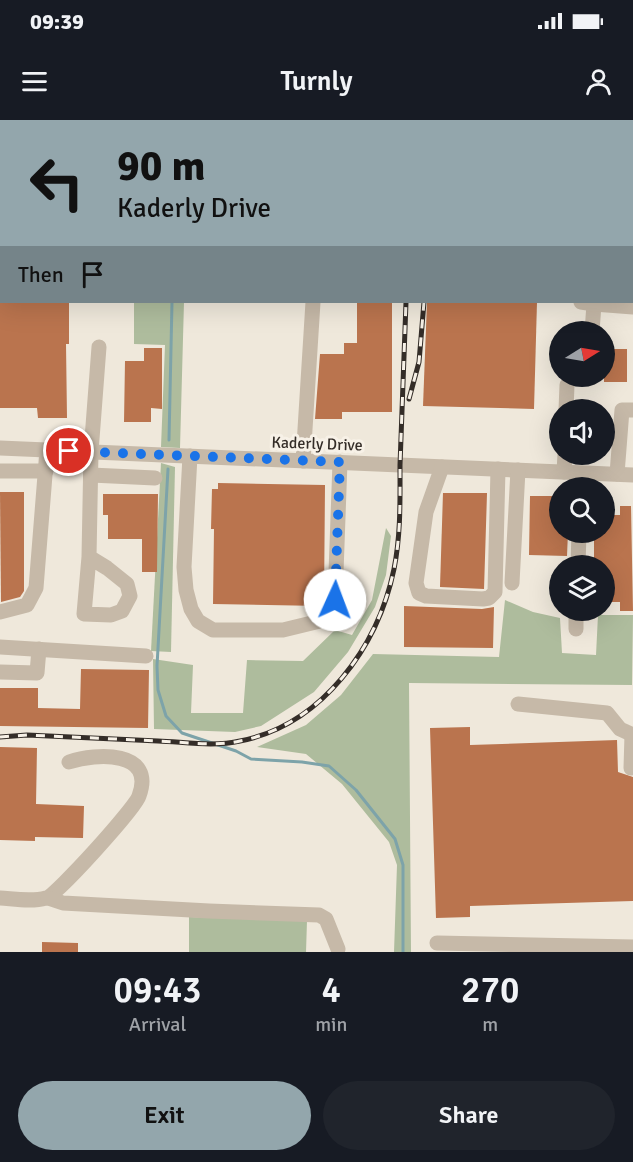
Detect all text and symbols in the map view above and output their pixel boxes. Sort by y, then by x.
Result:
text: 09:39 [30,8,84,35]
icon: menu [18,65,51,98]
text: Turnly [280,65,353,98]
icon: person [582,65,615,98]
text: 90 m [117,141,206,192]
icon: left [18,144,96,222]
text: Kaderly Drive [117,192,271,225]
icon: arrive [76,258,109,291]
text: Then [18,261,64,288]
north arrow [549,321,615,387]
map controls [549,321,615,621]
button: sound [549,399,615,465]
pin [43,425,94,476]
street label: Kaderly Drive [271,432,363,456]
icon: arrive [52,434,85,467]
button: search [549,477,615,543]
button: layers [549,555,615,621]
position arrow [303,568,367,632]
text: 09:43 [114,968,202,1013]
text: 4 [322,968,341,1013]
text: 270 [461,968,519,1013]
text: Arrival [129,1012,186,1037]
text: min [315,1012,347,1037]
text: m [482,1012,498,1037]
button: Exit [18,1081,311,1150]
button: Share [323,1081,615,1150]

